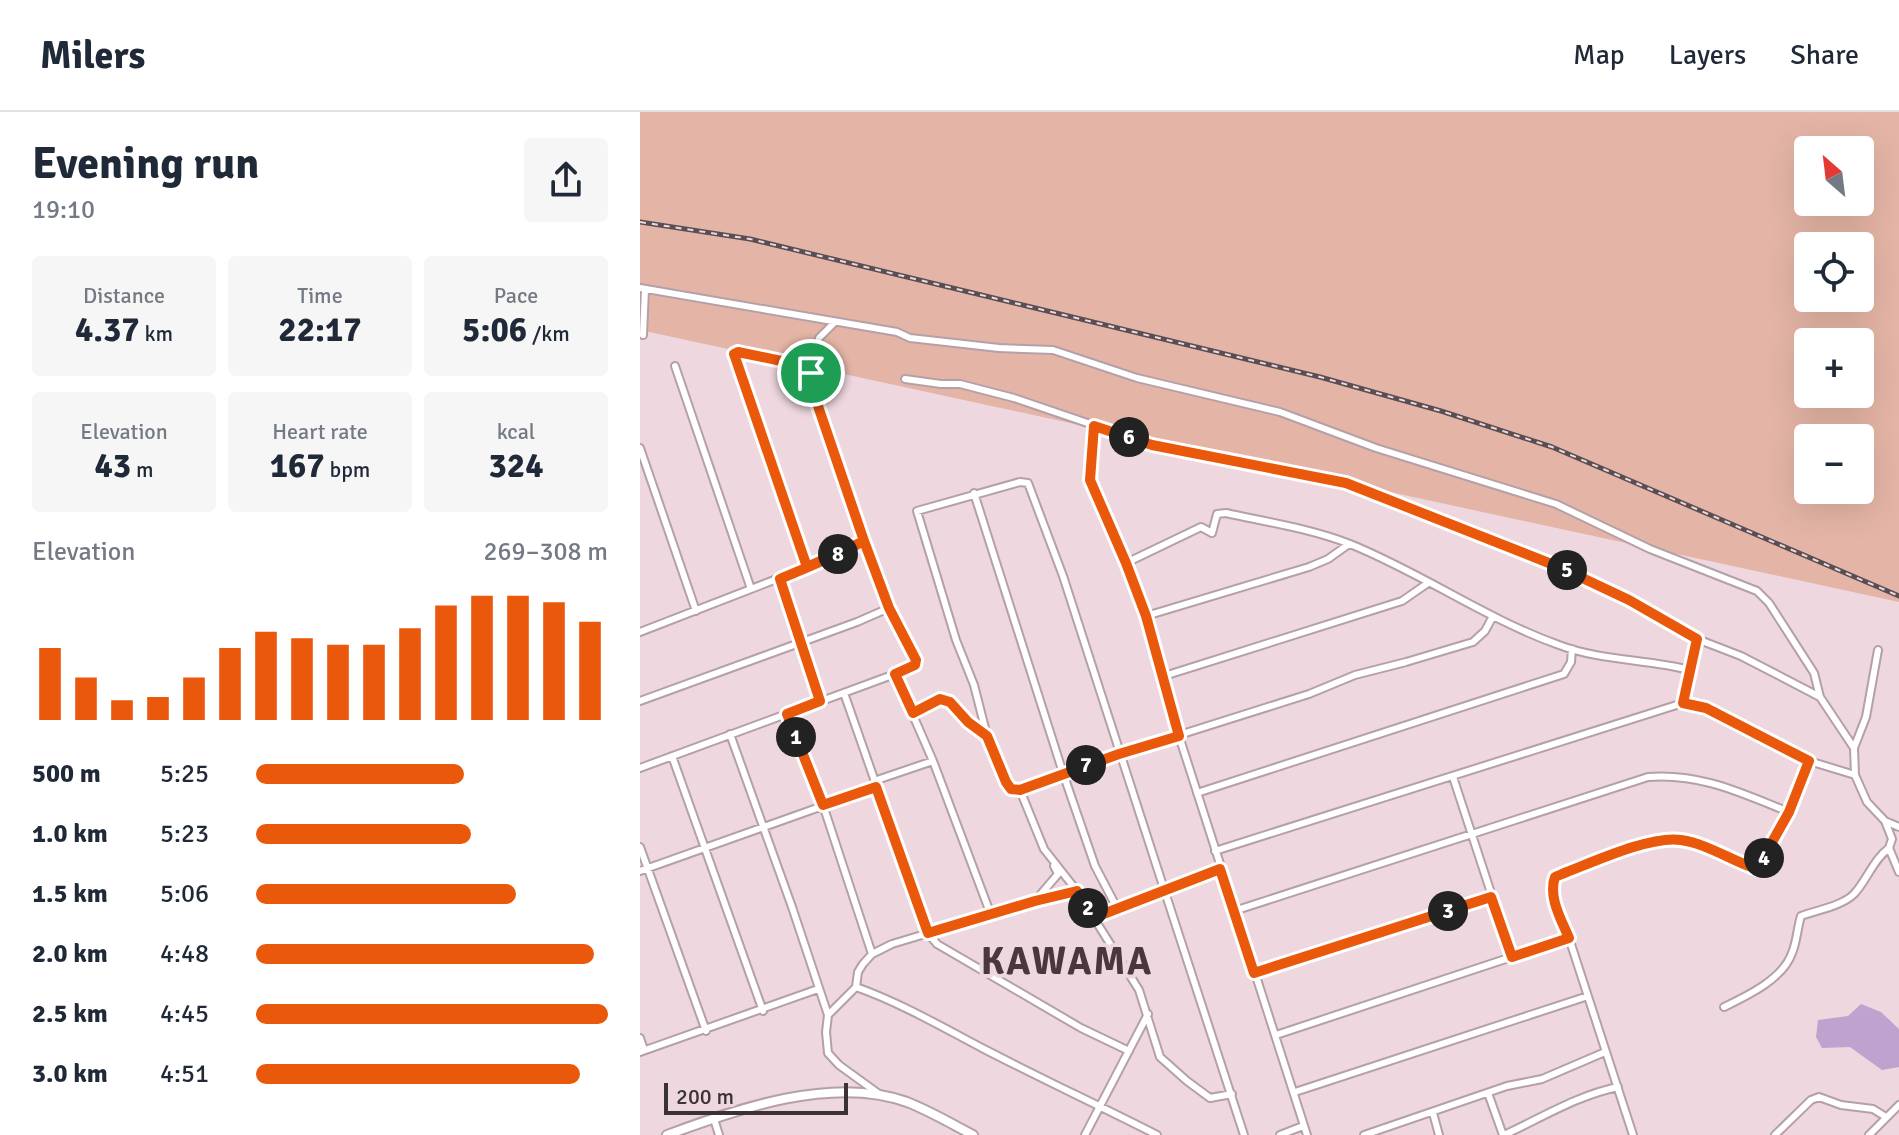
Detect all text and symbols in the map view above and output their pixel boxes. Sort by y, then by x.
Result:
text: Milers [40,32,145,79]
text: Map [1573,38,1625,72]
text: Layers [1669,38,1746,72]
text: Share [1790,38,1859,72]
north arrow [1794,136,1874,216]
map controls [1794,136,1874,504]
text: Evening run [32,137,259,191]
button: share [524,138,608,222]
text: 19:10 [32,194,95,226]
button: locate [1794,232,1874,312]
text: Distance [83,282,165,309]
text: Time [297,282,343,309]
text: Pace [494,282,538,309]
text: 4.37 [75,309,140,351]
text: 22:17 [278,309,362,351]
text: 5:06 [462,309,527,351]
text: km [140,320,173,347]
text: /km [527,320,570,347]
button: + [1794,328,1874,408]
pin [777,339,845,407]
icon: arrive [789,351,833,395]
pin: 6 [1109,417,1149,457]
text: Elevation [80,418,168,445]
text: Heart rate [272,418,368,445]
text: kcal [497,418,535,445]
text: 6 [1123,423,1135,450]
button: − [1794,424,1874,504]
text: 43 [94,445,131,487]
text: 167 [270,445,325,487]
text: 324 [488,445,544,487]
text: m [131,456,154,483]
text: bpm [325,456,370,483]
pin: 8 [818,534,858,574]
text: Elevation [32,536,136,568]
text: 269–308 m [484,536,608,568]
text: 8 [832,540,844,567]
pin: 5 [1547,550,1587,590]
text: 5 [1561,556,1573,583]
pin: 1 [776,717,816,757]
text: 1 [790,723,802,750]
pin: 7 [1066,745,1106,785]
text: 7 [1080,751,1092,778]
text: 500 m [32,758,101,790]
text: 5:25 [160,758,209,790]
text: 1.0 km [32,818,108,850]
text: 5:23 [160,818,209,850]
pin: 4 [1744,838,1784,878]
text: 4 [1758,844,1770,871]
text: 1.5 km [32,878,108,910]
text: 5:06 [160,878,209,910]
pin: 2 [1068,888,1108,928]
pin: 3 [1428,891,1468,931]
text: 2 [1082,894,1094,921]
text: 3 [1442,897,1454,924]
text: 2.0 km [32,938,108,970]
text: 4:48 [160,938,209,970]
district label: KAWAMA [981,938,1153,985]
text: 2.5 km [32,998,108,1030]
text: 4:45 [160,998,209,1030]
text: 3.0 km [32,1058,108,1090]
text: 4:51 [160,1058,209,1090]
scale bar [664,1079,848,1115]
text: 200 m [676,1083,734,1110]

